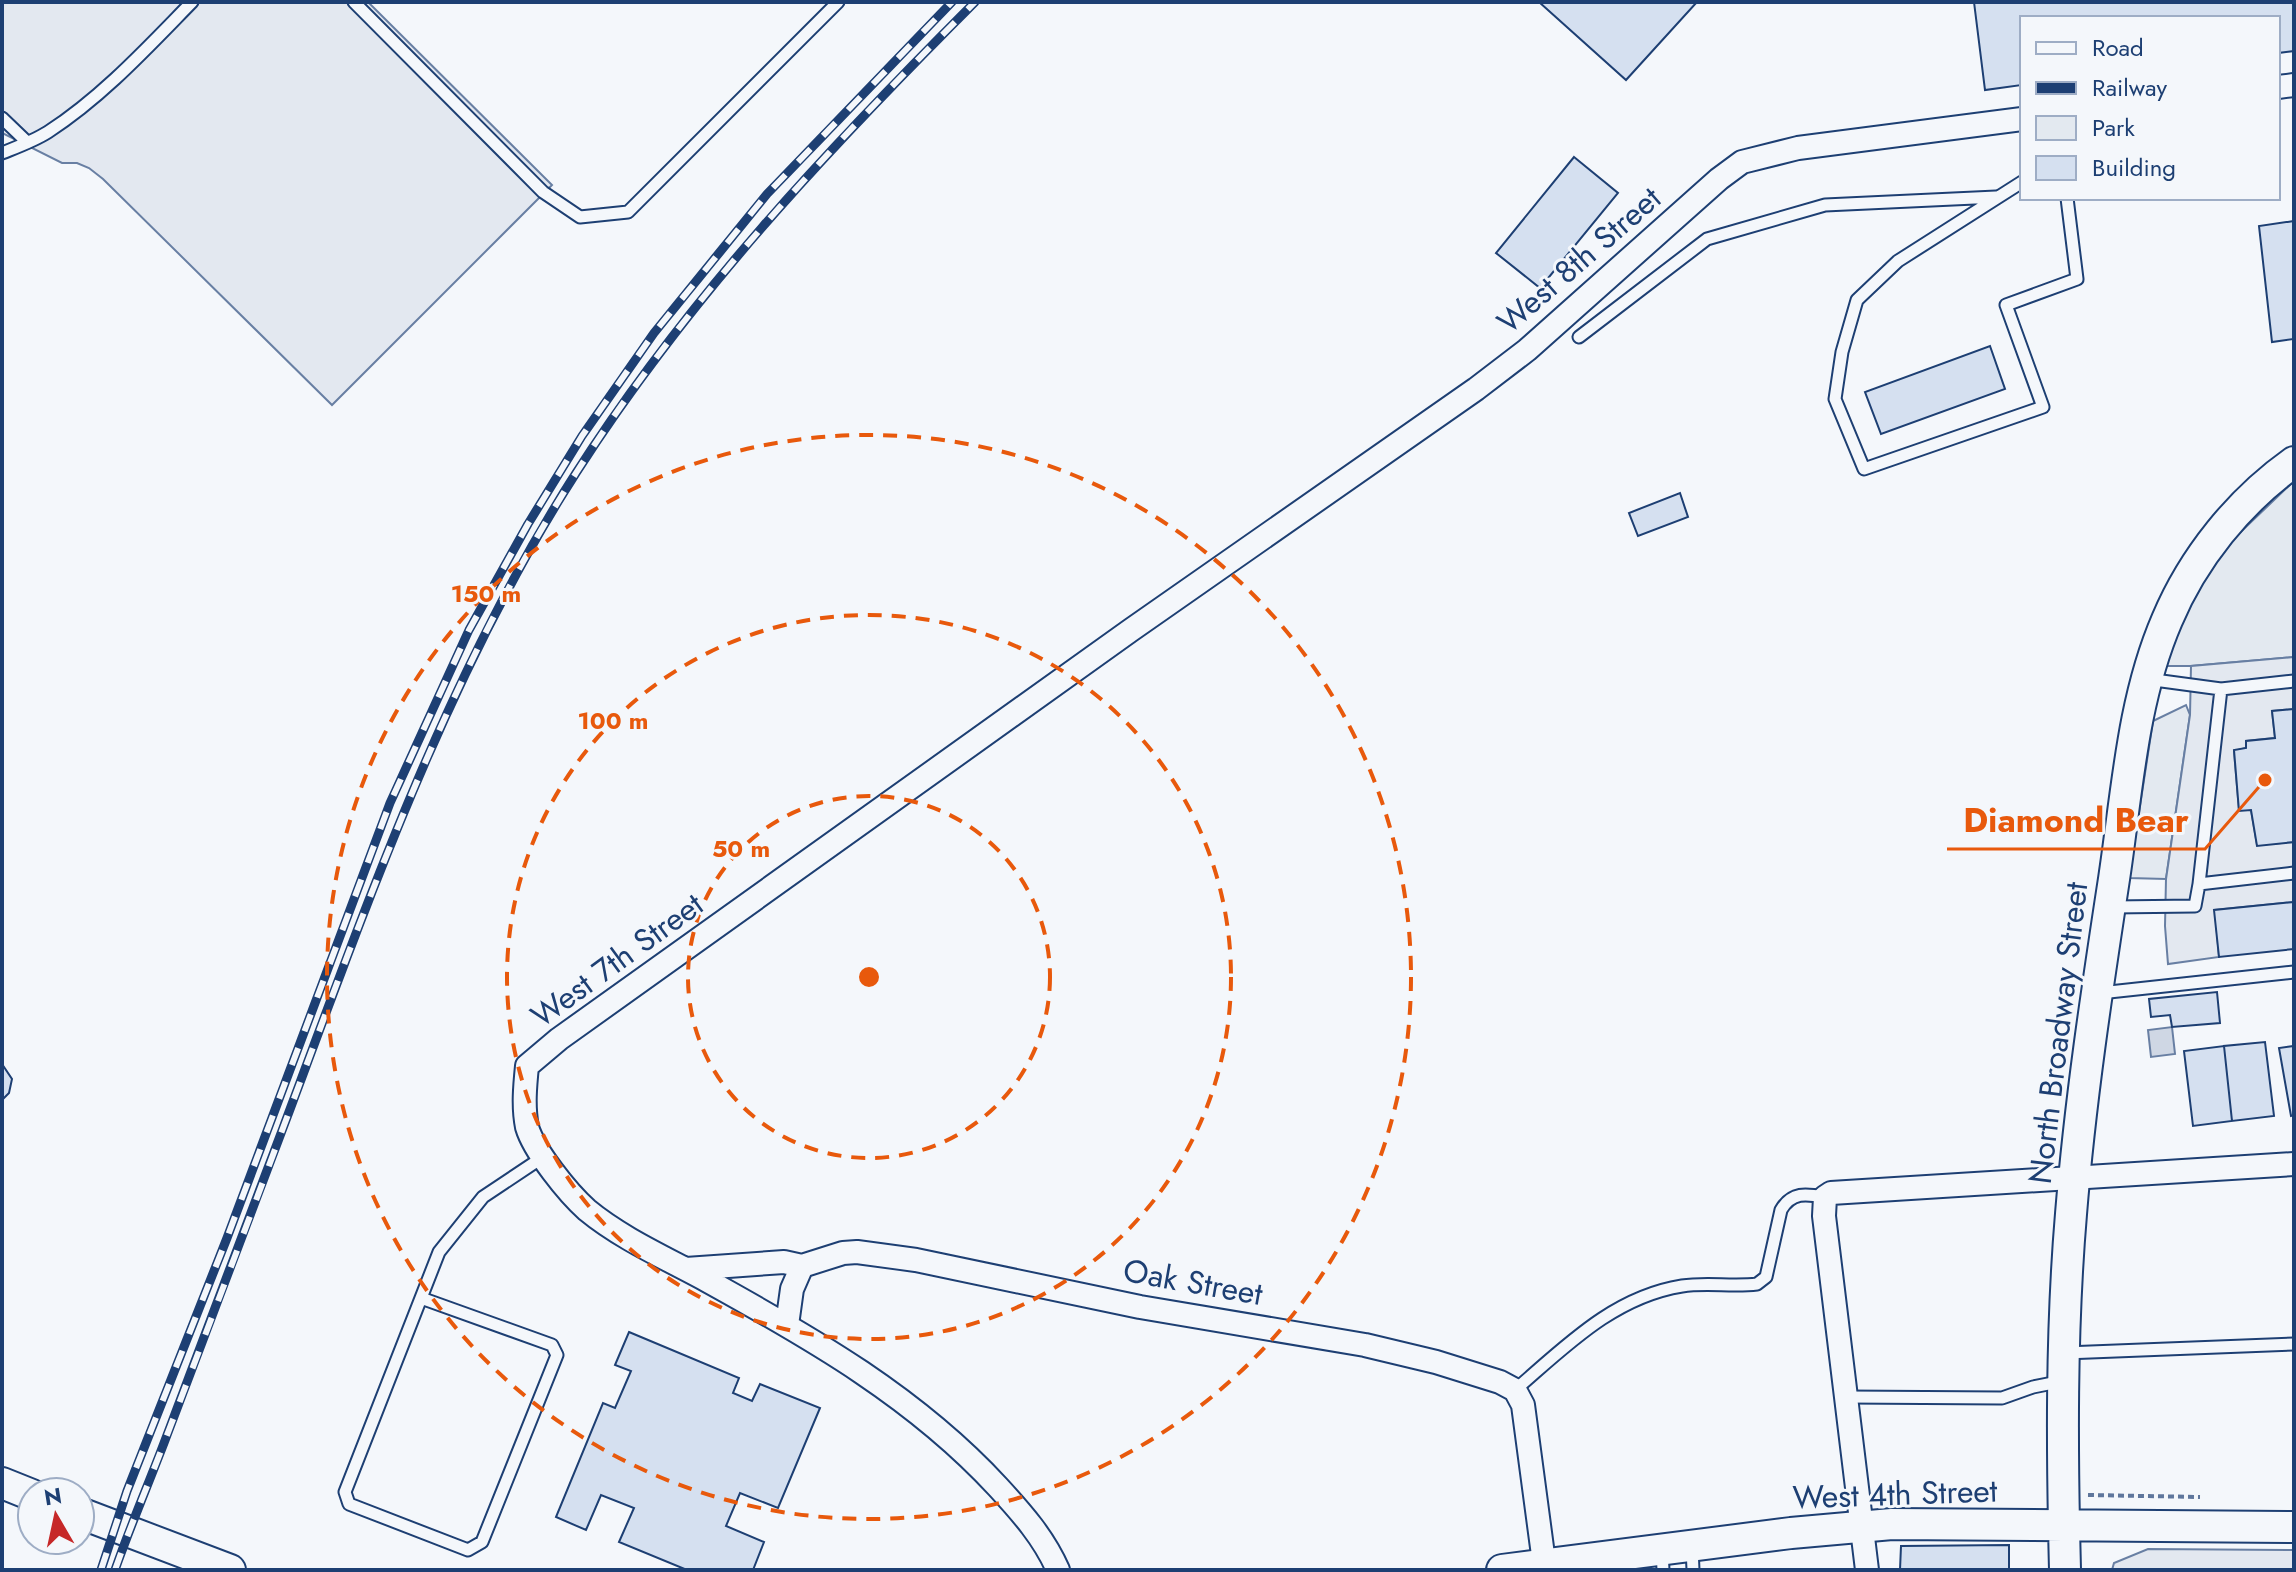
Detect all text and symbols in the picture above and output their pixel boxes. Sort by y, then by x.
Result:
legend [2020,16,2280,200]
text: Road [2092,30,2144,65]
text: Railway [2092,70,2167,105]
text: Park [2092,110,2135,145]
text: Building [2092,150,2176,185]
street label: West 8th Street [1487,176,1671,344]
text: 150 m [451,576,521,611]
text: 100 m [578,703,648,738]
callout: Diamond Bear [1947,791,2205,849]
text: Diamond Bear [1963,796,2189,845]
text: 50 m [712,831,770,866]
street label: North Broadway Street [2017,879,2099,1187]
street label: West 7th Street [521,882,713,1038]
centre of rings [855,963,883,991]
street label: Oak Street [1120,1247,1267,1317]
street label: West 4th Street [1792,1467,1998,1521]
north arrow [16,1476,96,1556]
text: N [42,1479,64,1513]

